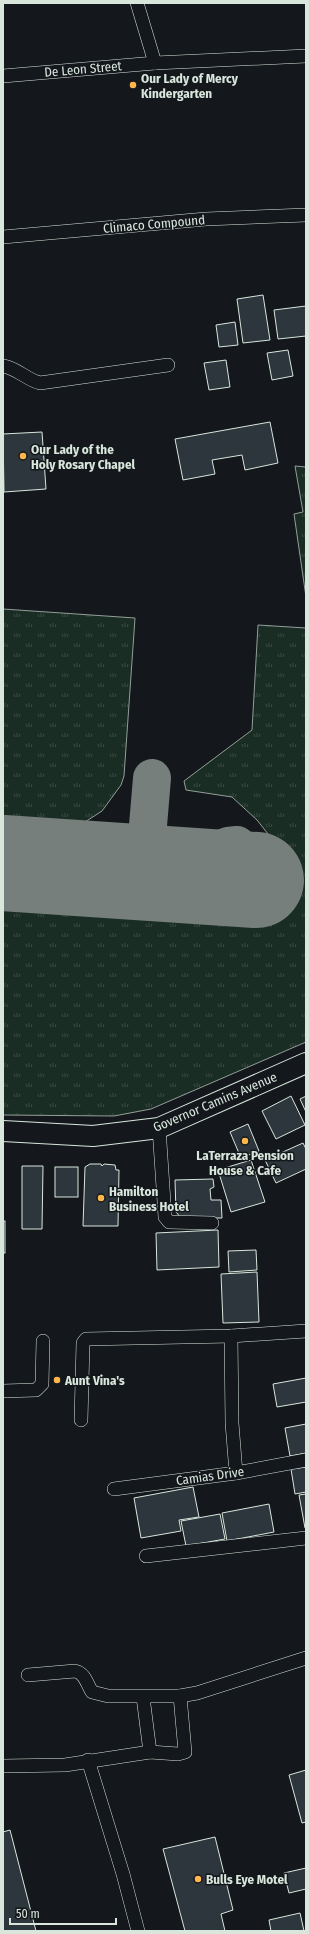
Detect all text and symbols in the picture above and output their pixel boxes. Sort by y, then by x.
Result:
street label: De Leon Street [44,58,123,80]
place label: Our Lady of Mercy Kindergarten [141,71,239,101]
marker: Our Lady of Mercy Kindergarten [128,80,138,90]
street label: Climaco Compound [102,212,206,236]
place label: Our Lady of the Holy Rosary Chapel [31,442,135,472]
marker: Our Lady of the Holy Rosary Chapel [18,451,28,461]
street label: Governor Camins Avenue [151,1069,279,1135]
marker: LaTerraza Pension House & Cafe [240,1136,250,1146]
place label: LaTerraza Pension House & Cafe [196,1148,294,1178]
place label: Hamilton Business Hotel [109,1184,189,1214]
marker: Hamilton Business Hotel [96,1193,106,1203]
place label: Aunt Vina's [64,1373,125,1388]
marker: Aunt Vina's [52,1375,62,1385]
street label: Camias Drive [175,1464,245,1488]
place label: Bulls Eye Motel [206,1872,288,1887]
marker: Bulls Eye Motel [193,1874,203,1884]
scale bar [10,1900,116,1926]
text: 50 m [16,1907,40,1921]

